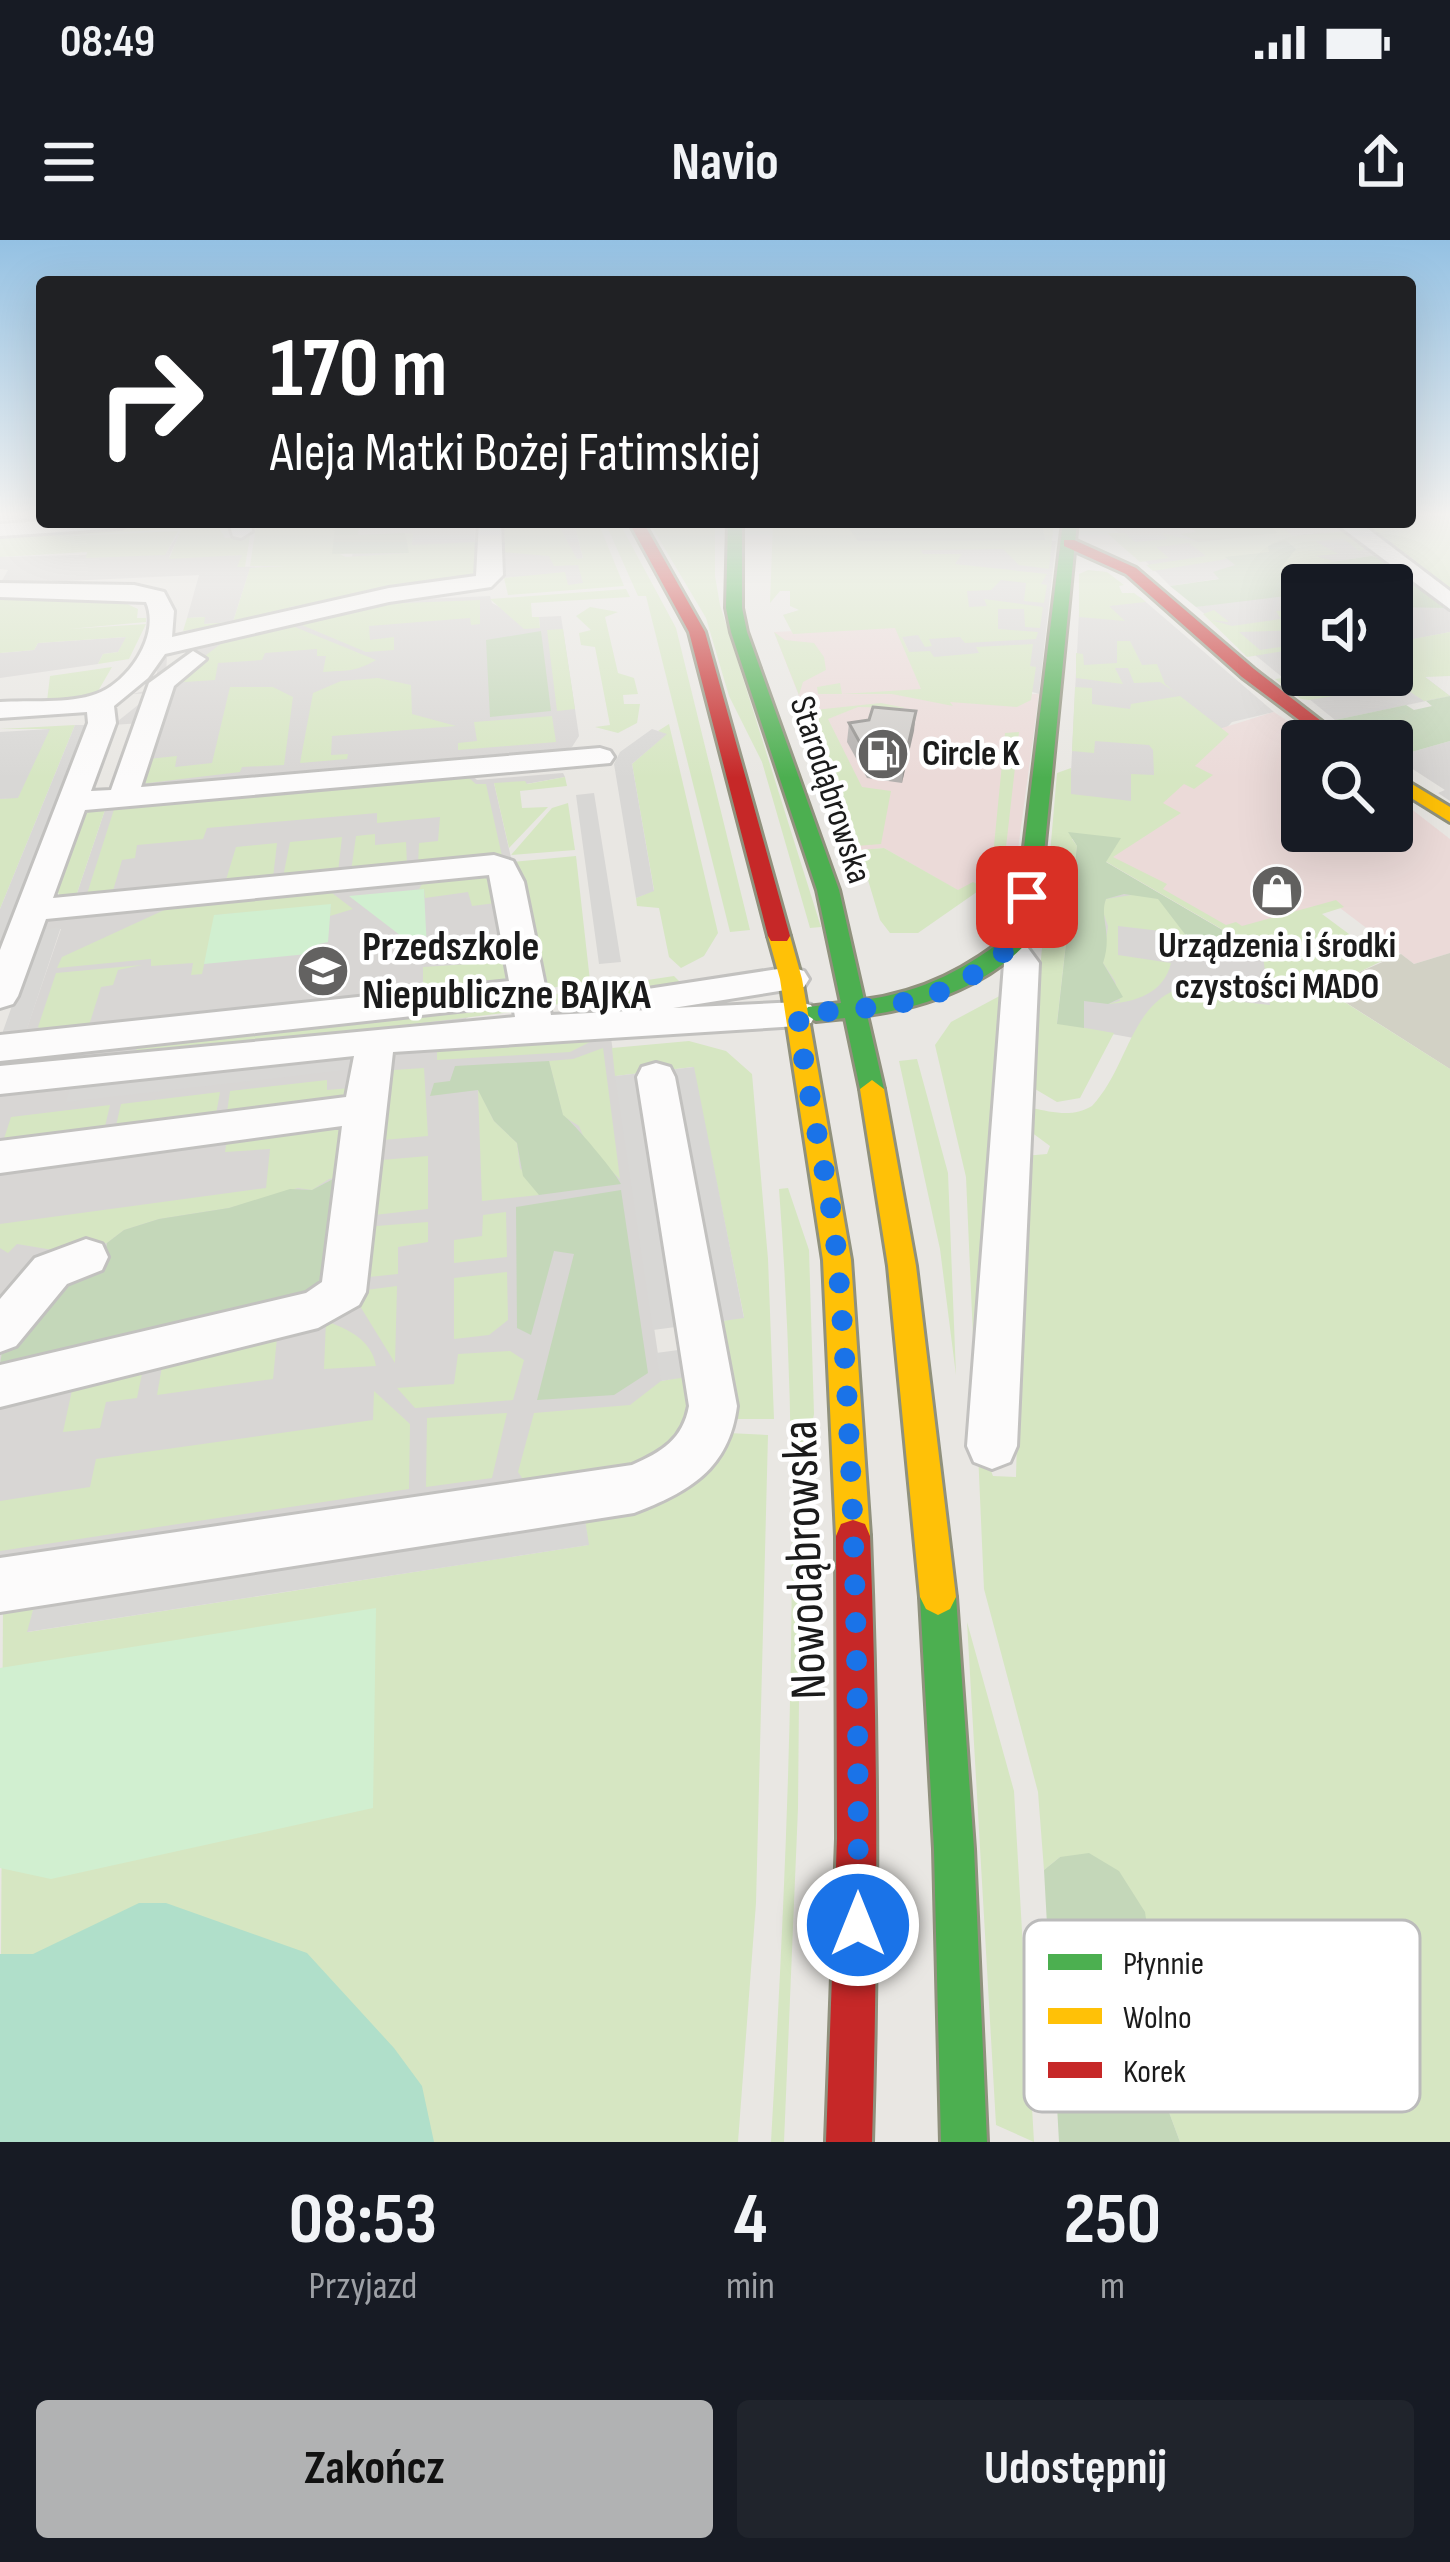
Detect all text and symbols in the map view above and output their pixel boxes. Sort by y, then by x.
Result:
text: 08:49 [60,15,155,70]
icon: menu [36,129,102,195]
icon: share [1348,129,1414,195]
text: Navio [671,130,779,195]
text: 170 m [270,319,447,420]
icon: right [72,324,228,480]
text: Aleja Matki Bożej Fatimskiej [270,421,761,486]
map controls [1281,564,1413,852]
button: sound [1281,564,1413,696]
street label: Starodąbrowska [780,691,880,889]
button: search [1281,720,1413,852]
fuel station icon: Circle K [855,726,911,782]
place label: Circle K [922,733,1020,776]
pin [976,846,1078,948]
shop icon: Urządzenia i środki czystości MADO [1249,863,1305,919]
icon: arrive [994,864,1060,930]
place label: Przedszkole Niepubliczne BAJKA [362,922,652,1021]
place label: Urządzenia i środki czystości MADO [1158,925,1396,1009]
school or university icon: Przedszkole Niepubliczne BAJKA [295,943,351,999]
street label: Nowodąbrowska [770,1419,840,1701]
position arrow [795,1862,921,1988]
legend [1024,1920,1420,2112]
text: Płynnie [1123,1944,1204,1984]
text: Wolno [1123,1998,1192,2038]
text: Korek [1123,2052,1186,2092]
text: 08:53 [289,2177,437,2264]
text: 4 [734,2177,767,2264]
text: 250 [1064,2177,1161,2264]
text: Przyjazd [309,2263,417,2310]
text: min [726,2263,775,2310]
text: m [1100,2263,1125,2310]
button: Zakończ [36,2400,713,2538]
button: Udostępnij [737,2400,1414,2538]

